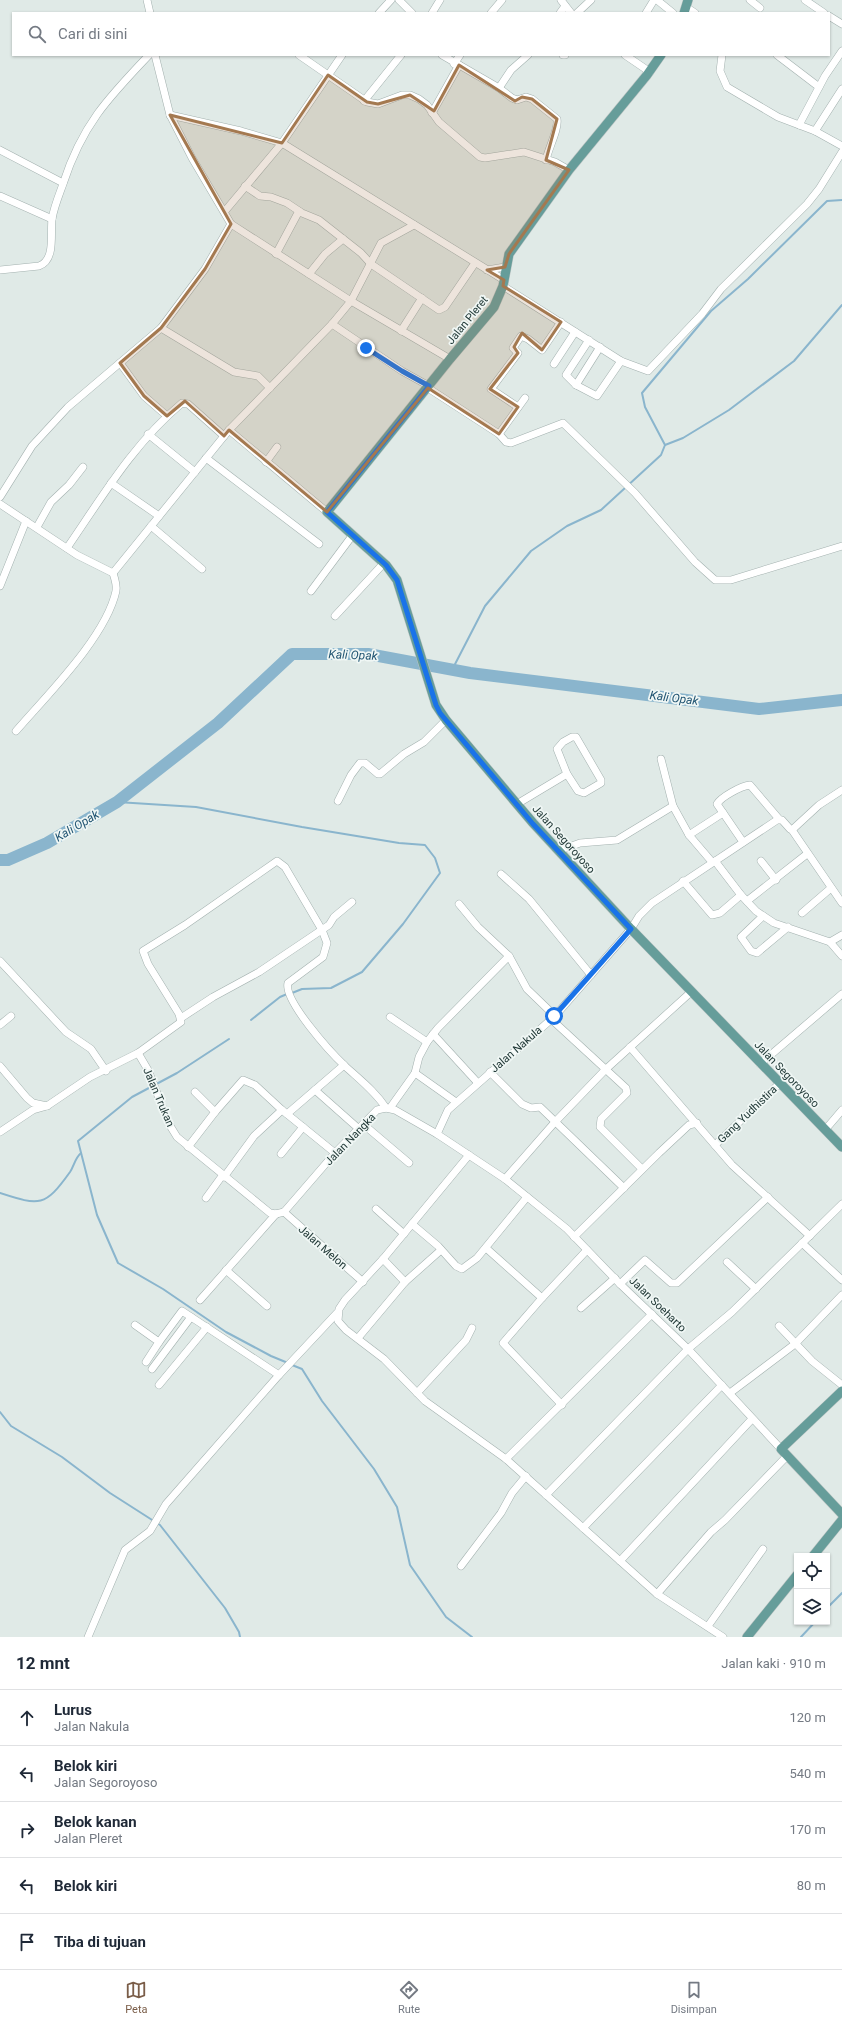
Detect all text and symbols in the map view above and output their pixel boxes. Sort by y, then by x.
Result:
search box [12,12,830,56]
icon: search [26,23,48,45]
text: Cari di sini [58,25,128,43]
street label: Jalan Pleret [444,293,491,347]
route end [357,339,375,357]
water label: Kali Opak [328,647,379,663]
water label: Kali Opak [649,688,700,708]
street label: Jalan Segoroyoso [530,802,598,876]
water label: Kali Opak [52,807,103,845]
route start [545,1007,563,1025]
street label: Jalan Nakula [488,1024,545,1075]
street label: Jalan Segoroyoso [752,1038,822,1110]
street label: Jalan Trukan [140,1066,177,1129]
street label: Gang Yudhistira [715,1083,780,1146]
street label: Jalan Nangka [322,1111,378,1168]
street label: Jalan Melon [296,1223,350,1272]
street label: Jalan Soeharto [627,1274,689,1335]
map controls [794,1553,830,1625]
button: locate [794,1553,830,1589]
button: layers [794,1589,830,1625]
text: 12 mnt [16,1653,70,1673]
text: Jalan kaki · 910 m [721,1656,826,1671]
text: Lurus [54,1701,92,1719]
icon: ahead [16,1707,38,1729]
text: 120 m [789,1710,826,1725]
text: Jalan Nakula [54,1719,129,1734]
text: Belok kiri [54,1757,117,1775]
icon: left [16,1763,38,1785]
text: 540 m [789,1766,826,1781]
text: Jalan Segoroyoso [54,1775,157,1790]
text: Belok kanan [54,1813,137,1831]
icon: right [16,1819,38,1841]
text: 170 m [789,1822,826,1837]
text: Jalan Pleret [54,1831,123,1846]
icon: left [16,1875,38,1897]
text: Belok kiri [54,1877,117,1895]
text: 80 m [797,1878,826,1893]
icon: arrive [16,1931,38,1953]
text: Tiba di tujuan [54,1933,146,1951]
tab: Peta [125,1979,148,2016]
tab: Rute [398,1979,420,2016]
tab: Disimpan [671,1979,717,2016]

